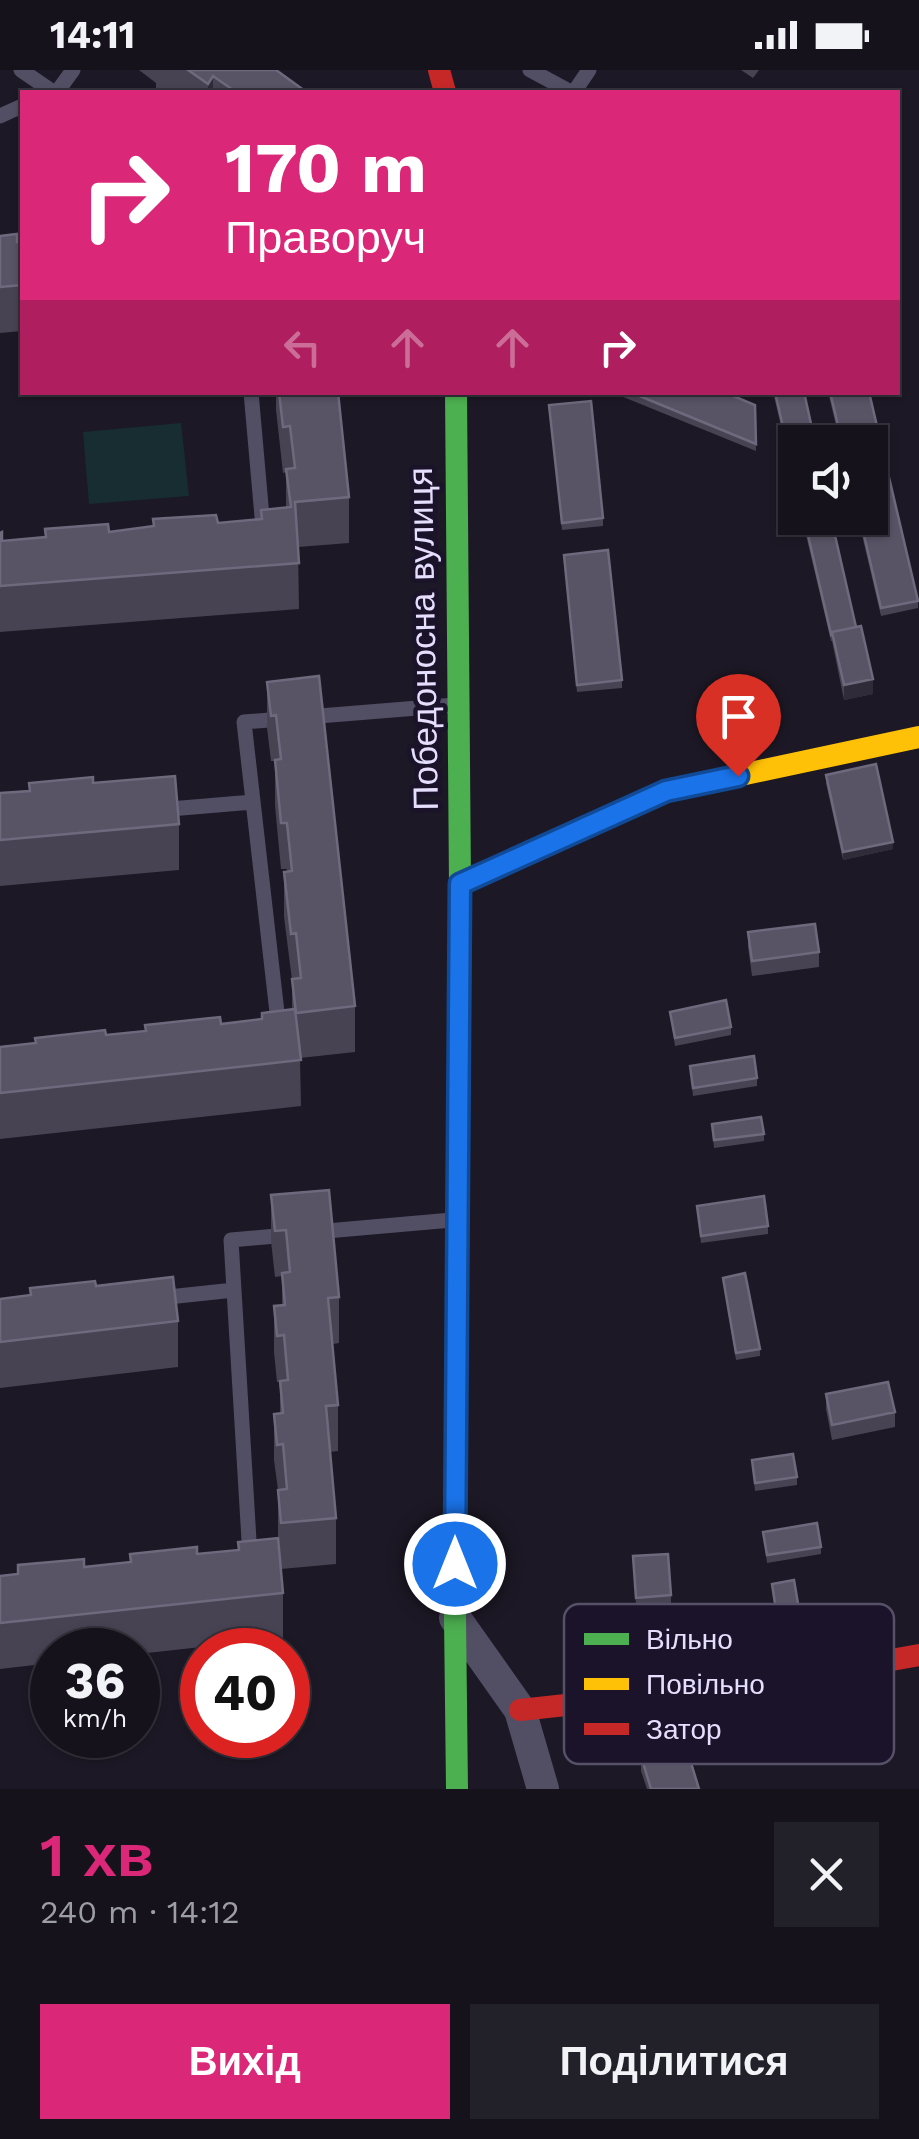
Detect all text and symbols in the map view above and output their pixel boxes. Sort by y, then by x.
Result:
text: 14:11 [50,13,135,57]
text: 170 m [225,127,427,209]
icon: right [60,130,190,260]
text: Праворуч [225,211,426,264]
icon: left [275,320,330,375]
icon: ahead [380,320,435,375]
icon: ahead [485,320,540,375]
icon: right [590,320,645,375]
map controls [778,425,888,535]
button: sound [778,425,888,535]
street label: Победоносна вулиця [399,467,447,811]
pin [696,674,781,777]
icon: arrive [711,689,766,744]
position arrow [403,1512,507,1616]
legend [564,1604,894,1764]
text: Вільно [646,1623,733,1656]
speed limit sign: 40 [180,1628,310,1758]
text: 36 [65,1651,125,1710]
text: Повільно [646,1668,765,1701]
text: km/h [63,1704,127,1733]
text: Затор [646,1713,722,1746]
text: 1 хв [40,1820,154,1891]
button: close [774,1822,879,1927]
text: 240 m · 14:12 [40,1893,240,1931]
button: Вихід [40,2004,450,2119]
button: Поділитися [470,2004,879,2119]

